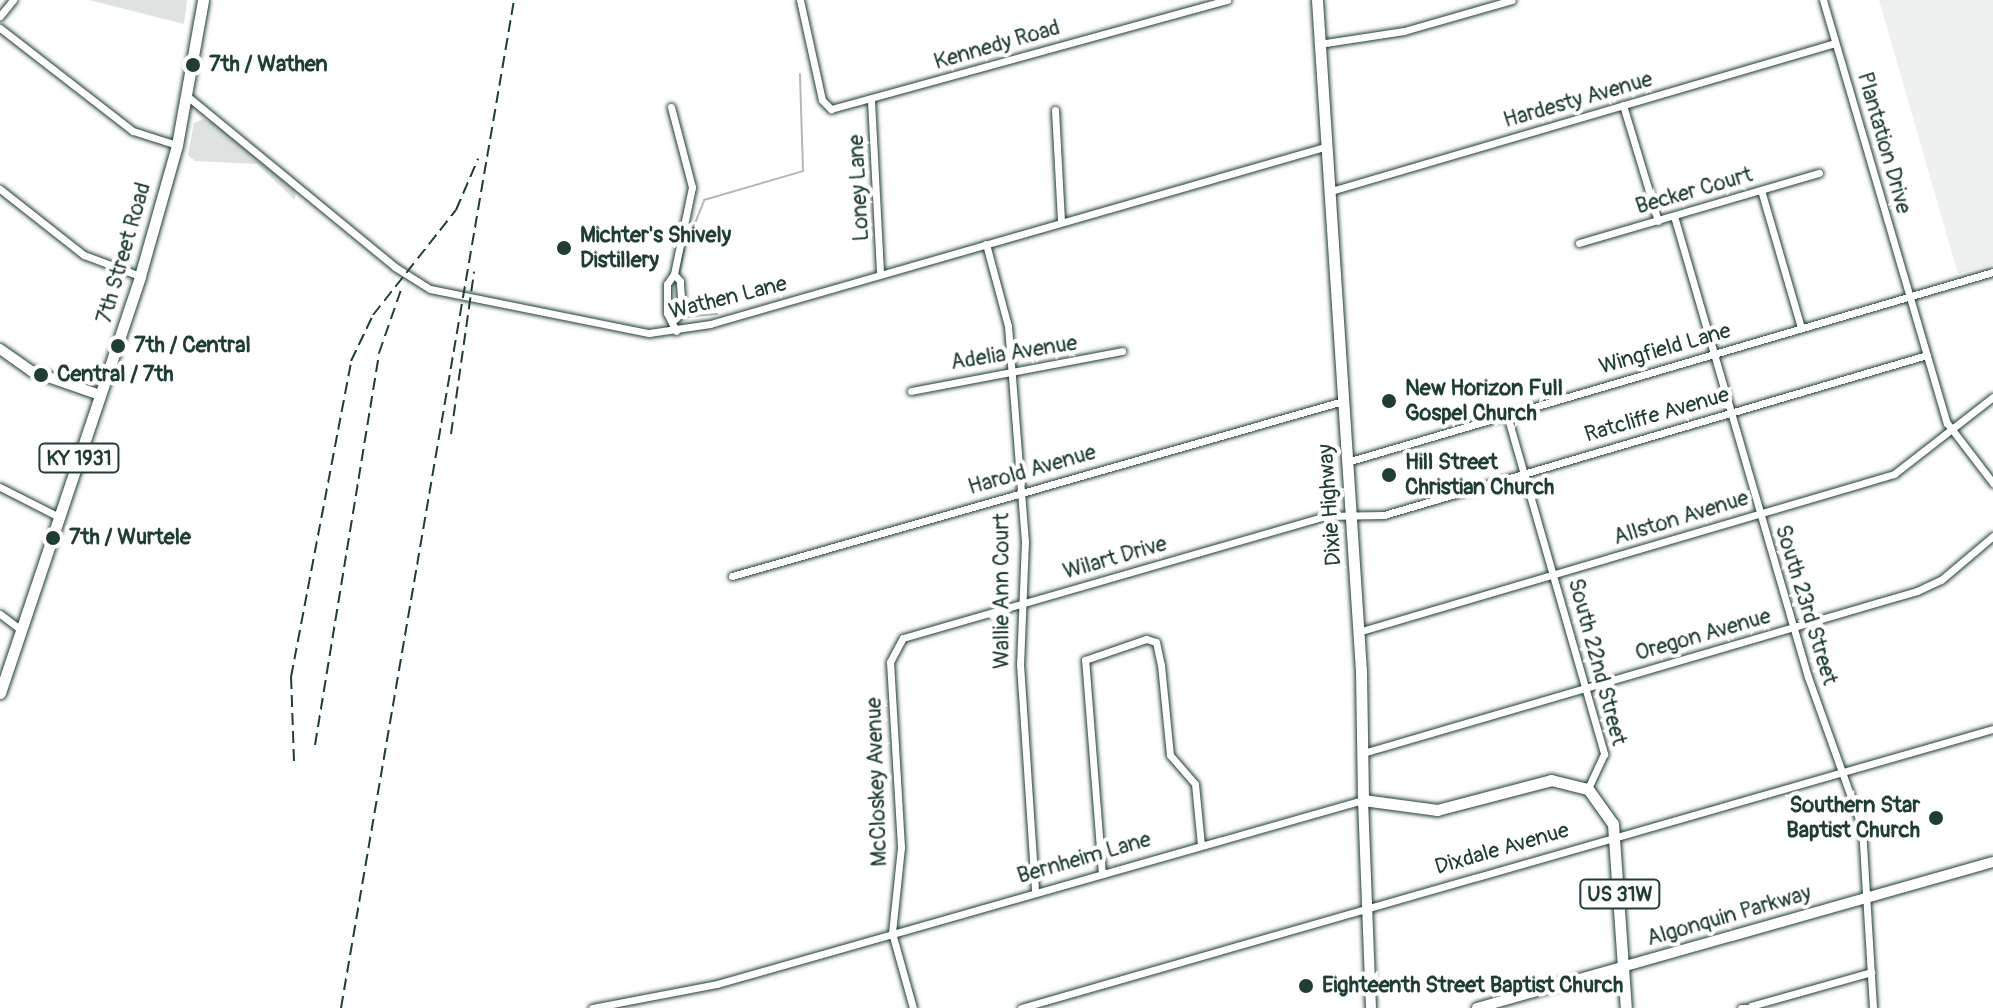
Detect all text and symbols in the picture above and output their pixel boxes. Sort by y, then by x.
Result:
street label: Kennedy Road [931,14,1063,76]
place label: 7th / Wathen [209,52,328,78]
marker: 7th / Wathen [184,56,202,74]
street label: Hardesty Avenue [1500,66,1656,134]
street label: Plantation Drive [1851,69,1917,217]
street label: Loney Lane [843,134,875,242]
street label: Becker Court [1633,162,1755,220]
street label: 7th Street Road [91,179,157,327]
place label: Michter's Shively Distillery [580,222,731,274]
marker: Michter's Shively Distillery [555,239,573,257]
street label: Wathen Lane [666,271,790,325]
street label: Wingfield Lane [1596,318,1734,380]
street label: Adelia Avenue [949,330,1079,376]
place label: 7th / Central [134,333,251,359]
marker: 7th / Central [109,337,127,355]
place label: Central / 7th [57,362,174,388]
marker: Central / 7th [32,366,50,384]
place label: New Horizon Full Gospel Church [1405,375,1563,426]
street label: Ratcliffe Avenue [1582,382,1732,448]
marker: New Horizon Full Gospel Church [1380,392,1398,410]
street label: Harold Avenue [965,439,1099,501]
road number: KY 1931 [37,442,121,474]
street label: Dixie Highway [1313,443,1347,567]
place label: Hill Street Christian Church [1405,449,1554,500]
marker: Hill Street Christian Church [1380,466,1398,484]
street label: Allston Avenue [1610,485,1752,551]
street label: Wallie Ann Court [989,513,1015,669]
street label: South 23rd Street [1769,522,1843,688]
place label: 7th / Wurtele [69,525,191,551]
marker: 7th / Wurtele [44,529,62,547]
street label: Wilart Drive [1060,531,1170,585]
street label: South 22nd Street [1562,576,1632,748]
street label: Oregon Avenue [1632,603,1774,667]
street label: McCloskey Avenue [861,697,893,867]
place label: Southern Star Baptist Church [1786,792,1920,844]
marker: Southern Star Baptist Church [1927,809,1945,827]
street label: Dixdale Avenue [1432,817,1572,881]
street label: Bernheim Lane [1014,826,1154,890]
road number: US 31W [1578,878,1662,910]
street label: Algonquin Parkway [1644,880,1814,952]
place label: Eighteenth Street Baptist Church [1322,973,1623,999]
marker: Eighteenth Street Baptist Church [1297,977,1315,995]

